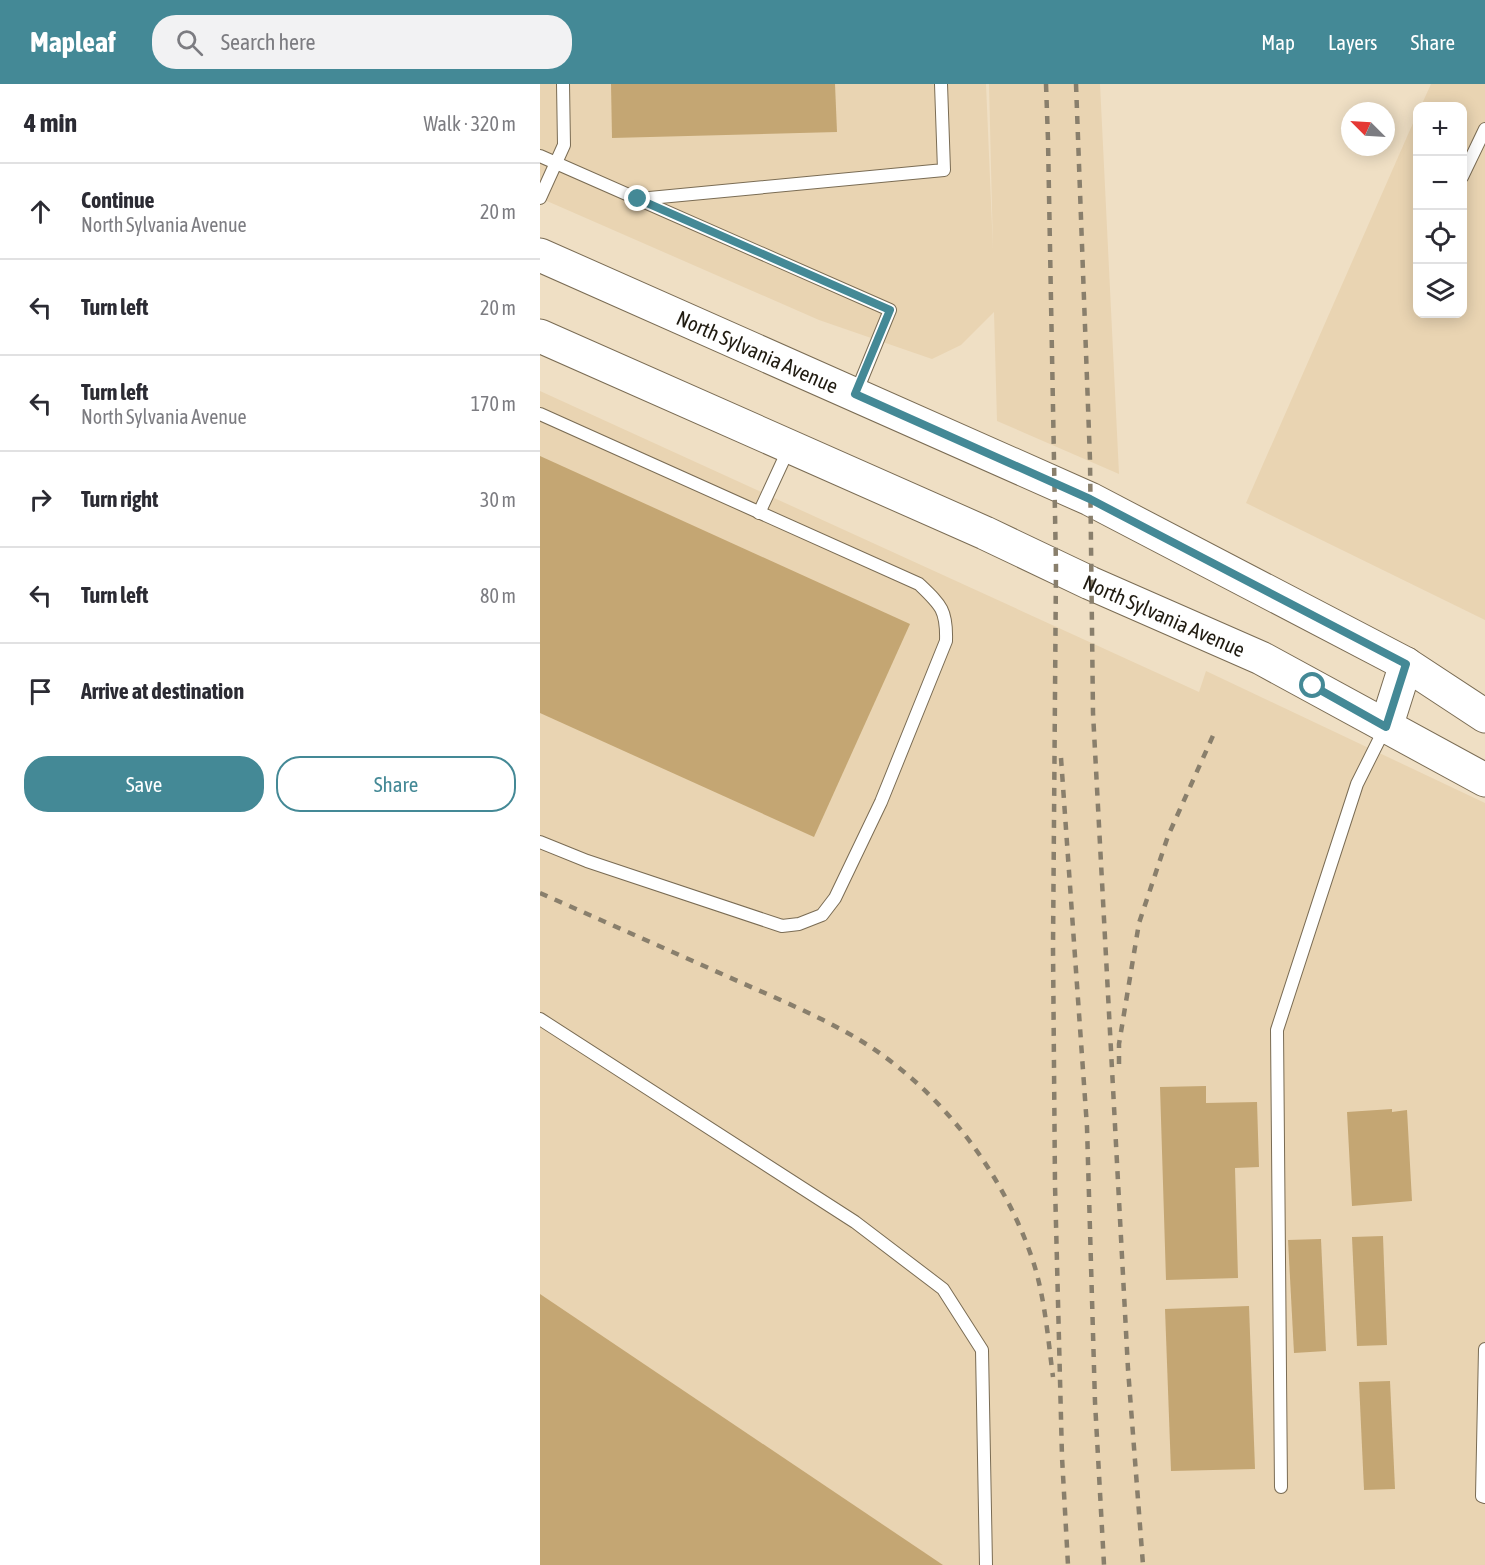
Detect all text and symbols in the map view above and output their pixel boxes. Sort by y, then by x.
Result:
search box [152,15,572,69]
text: Mapleaf [30,26,116,58]
icon: search [173,26,206,59]
text: Search here [221,29,316,55]
text: Map [1261,30,1295,54]
text: Layers [1328,30,1378,54]
text: Share [1411,30,1455,54]
north arrow [1341,102,1395,156]
map controls [1413,102,1467,318]
button: + [1413,102,1467,156]
text: 4 min [24,108,77,138]
text: Walk · 320 m [424,112,516,135]
button: − [1413,156,1467,210]
route end [624,185,650,211]
text: Continue [81,187,155,213]
icon: ahead [24,195,57,228]
text: 20 m [480,200,516,223]
button: locate [1413,210,1467,264]
text: North Sylvania Avenue [81,213,247,236]
button: layers [1413,264,1467,318]
icon: left [24,291,57,324]
text: Turn left [81,294,148,320]
text: 20 m [480,296,516,319]
street label: North Sylvania Avenue [673,305,842,398]
text: Turn left [81,379,148,405]
icon: left [24,387,57,420]
text: 170 m [471,392,516,415]
text: North Sylvania Avenue [81,405,247,428]
icon: right [24,483,57,516]
text: Turn right [81,486,158,512]
text: 30 m [480,488,516,511]
street label: North Sylvania Avenue [1080,570,1249,662]
icon: left [24,579,57,612]
text: Turn left [81,582,148,608]
text: 80 m [480,584,516,607]
route start [1299,672,1325,698]
icon: arrive [24,675,57,708]
text: Arrive at destination [81,678,244,704]
button: Save [24,756,264,812]
button: Share [276,756,516,812]

